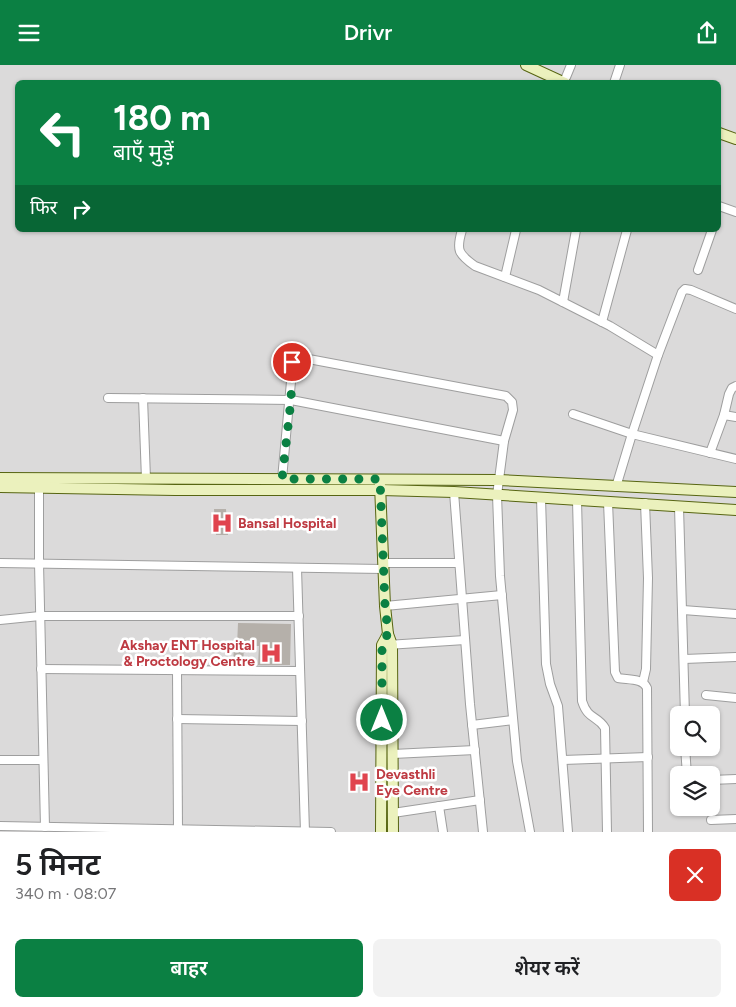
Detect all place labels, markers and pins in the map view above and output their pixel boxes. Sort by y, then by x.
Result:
pin [271,341,313,383]
hospital icon: Bansal Hospital [209,510,235,536]
place label: Bansal Hospital [238,515,336,532]
place label: Akshay ENT Hospital & Proctology Centre [120,637,255,670]
hospital icon: Akshay ENT Hospital & Proctology Centre [258,640,284,666]
place label: Devasthli Eye Centre [376,766,448,799]
hospital icon: Devasthli Eye Centre [346,769,372,795]

